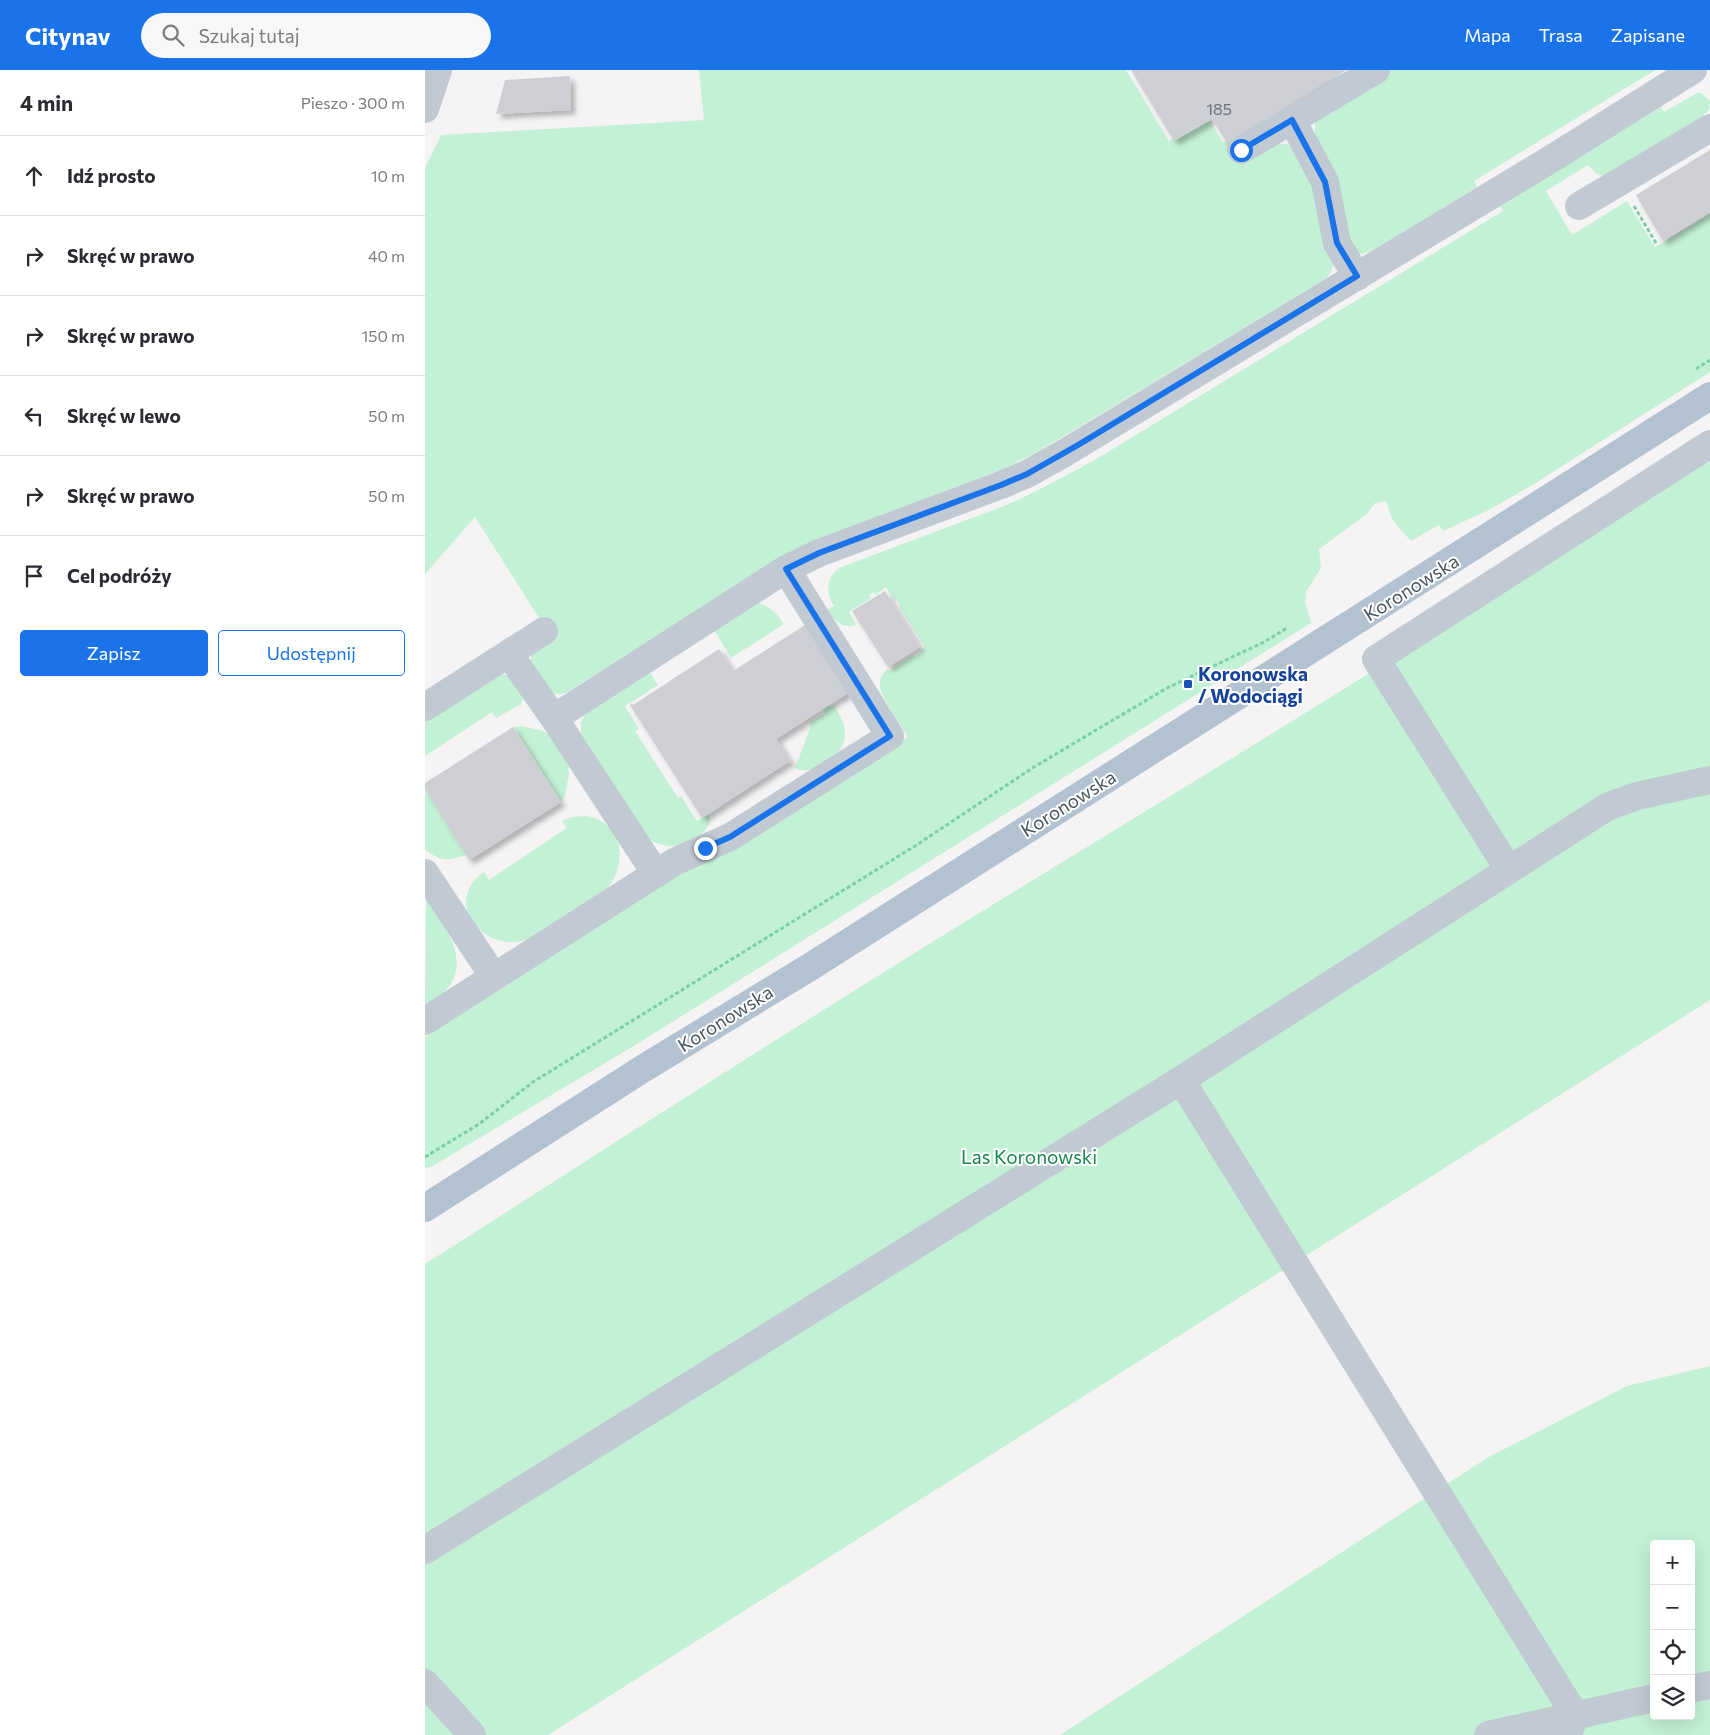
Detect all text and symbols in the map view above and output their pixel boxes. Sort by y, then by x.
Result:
search box [141,13,491,58]
text: Citynav [25,21,111,50]
icon: search [159,21,187,49]
text: Szukaj tutaj [199,24,300,47]
text: Mapa [1464,24,1511,46]
text: Trasa [1539,24,1583,46]
text: Zapisane [1611,24,1685,46]
text: 4 min [20,90,73,115]
text: Pieszo · 300 m [301,93,405,112]
house number: 185 [1206,99,1232,118]
route start [1230,139,1253,162]
icon: ahead [20,162,48,190]
text: Idź prosto [67,164,156,187]
text: 10 m [371,166,405,185]
icon: right [20,242,48,270]
text: Skręć w prawo [67,244,195,267]
text: 40 m [368,246,405,265]
icon: right [20,322,48,350]
text: Skręć w prawo [67,324,195,347]
text: 150 m [362,326,405,345]
icon: left [20,402,48,430]
text: Skręć w lewo [67,404,181,427]
text: 50 m [368,406,405,425]
icon: right [20,482,48,510]
text: Skręć w prawo [67,484,195,507]
text: 50 m [368,486,405,505]
street label: Koronowska [1359,549,1463,625]
icon: arrive [20,562,48,590]
text: Cel podróży [67,564,172,587]
button: Zapisz [20,630,208,676]
button: Udostępnij [218,630,405,676]
place label: Koronowska / Wodociągi [1198,662,1308,707]
marker: Koronowska / Wodociągi [1182,678,1194,690]
street label: Koronowska [1016,765,1120,841]
route end [694,837,717,860]
street label: Koronowska [673,980,777,1056]
park label: Las Koronowski [961,1145,1097,1168]
map controls [1650,1540,1695,1720]
button: + [1650,1540,1695,1585]
button: − [1650,1585,1695,1630]
button: locate [1650,1630,1695,1675]
button: layers [1650,1675,1695,1720]

